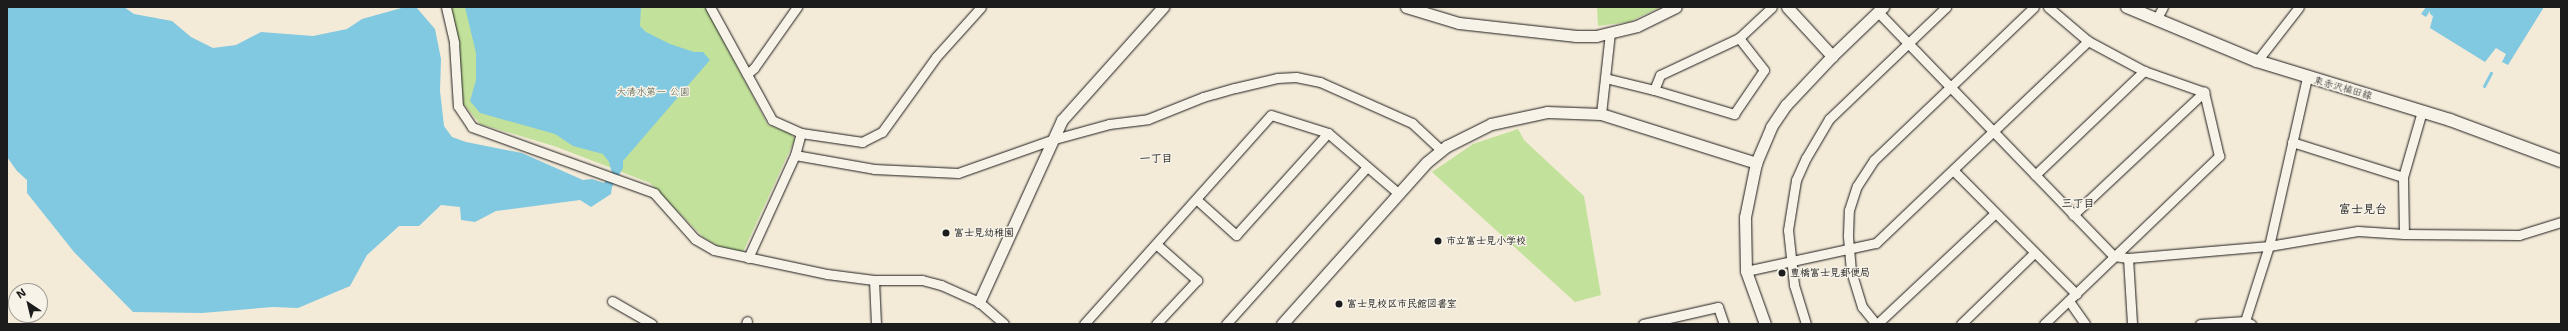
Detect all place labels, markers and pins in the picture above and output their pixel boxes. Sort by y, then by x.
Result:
place label: 富士見幼稚園 [954,227,1014,239]
marker: 富士見幼稚園 [941,228,951,238]
place label: 市立富士見小学校 [1446,235,1526,247]
marker: 市立富士見小学校 [1433,236,1443,246]
place label: 豊橋富士見郵便局 [1790,267,1870,279]
marker: 豊橋富士見郵便局 [1777,268,1787,278]
place label: 富士見校区市民館図書室 [1347,298,1457,310]
marker: 富士見校区市民館図書室 [1334,299,1344,309]

